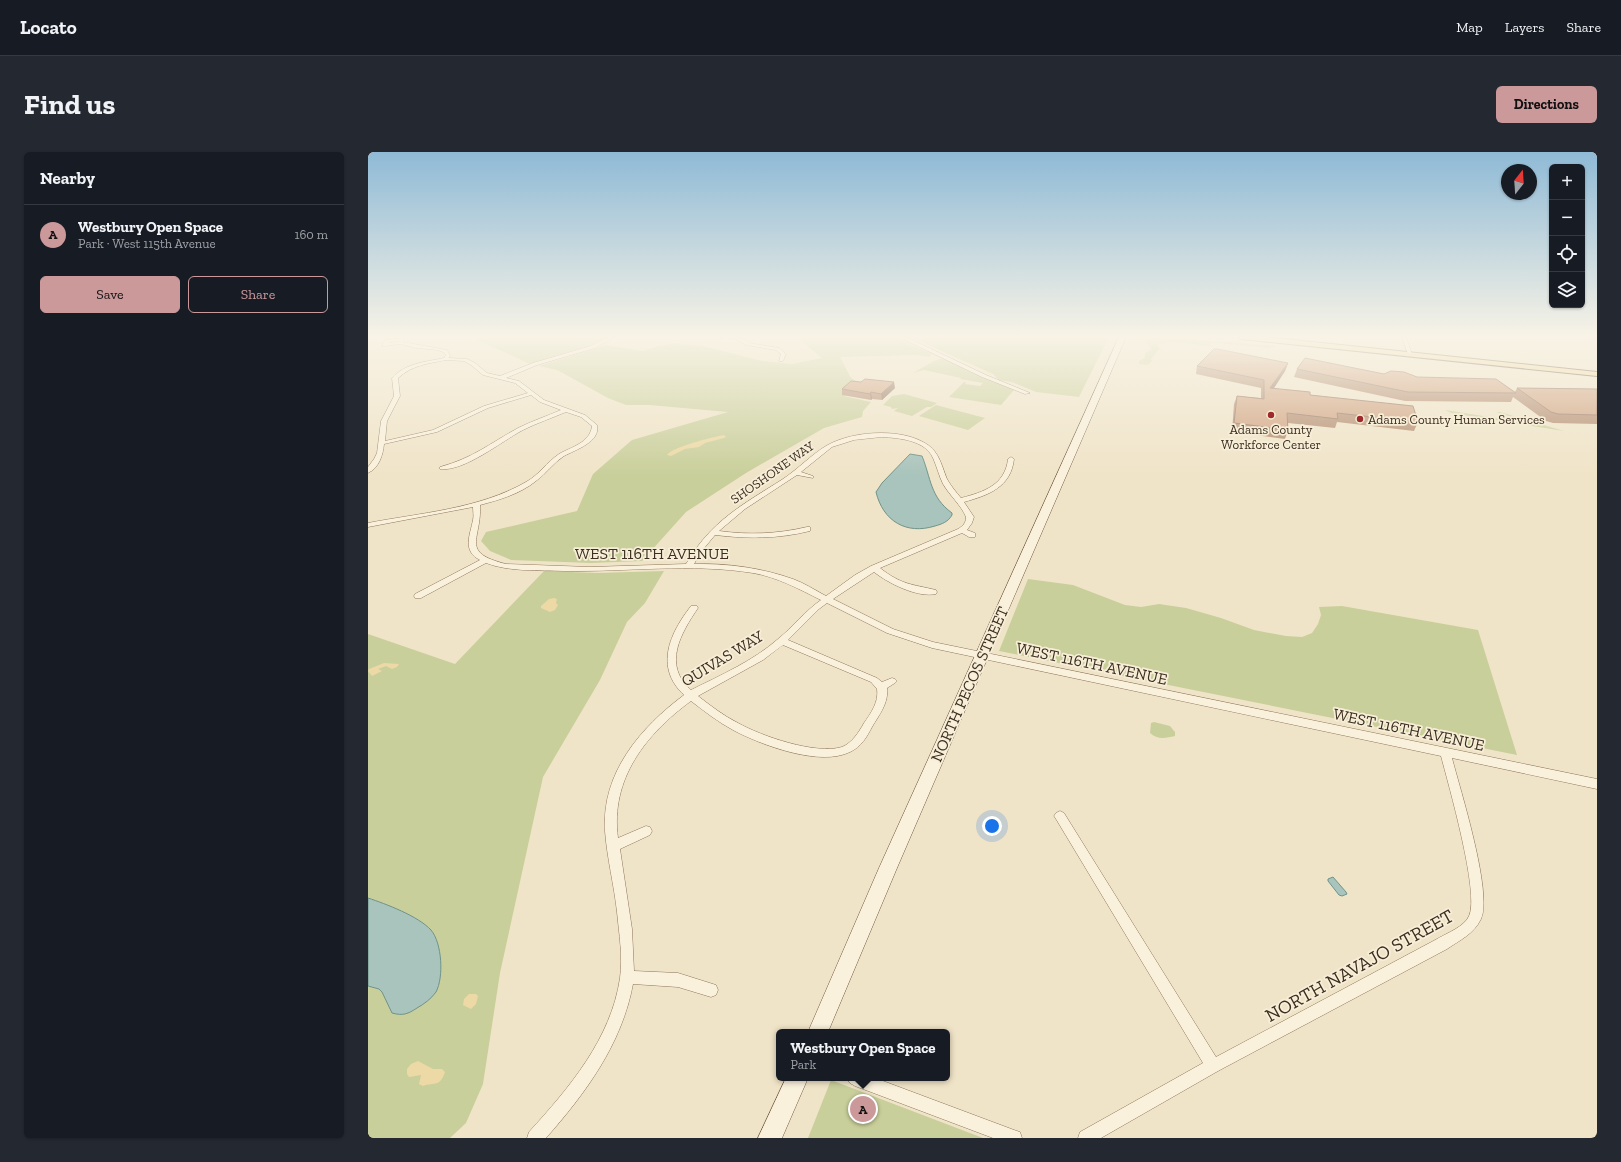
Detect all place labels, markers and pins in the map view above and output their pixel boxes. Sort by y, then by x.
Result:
marker: Adams County Workforce Center [1266,410,1276,420]
place label: Adams County Human Services [1368,412,1545,427]
marker: Adams County Human Services [1355,414,1365,424]
place label: Adams County Workforce Center [1221,422,1321,452]
pin: A [850,1094,876,1124]

